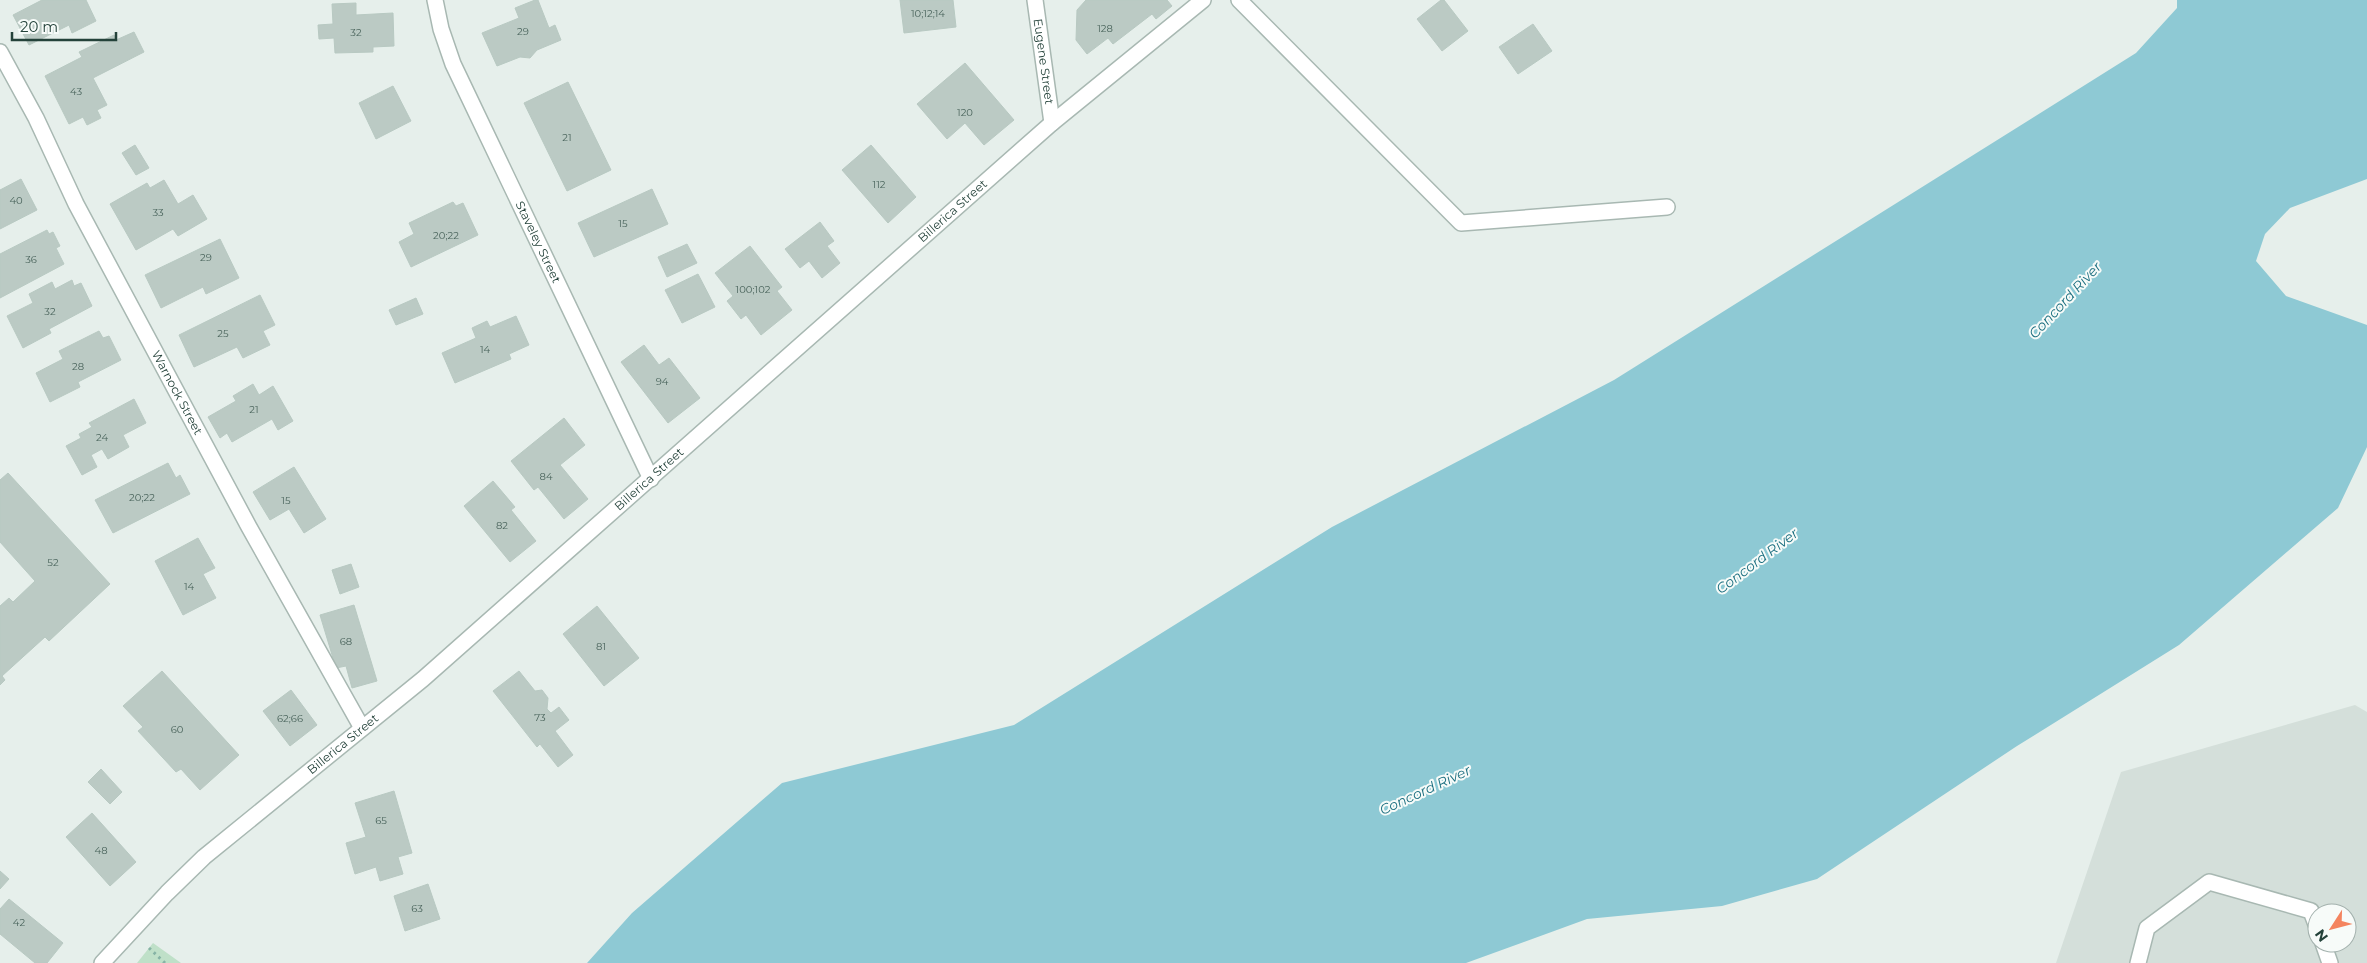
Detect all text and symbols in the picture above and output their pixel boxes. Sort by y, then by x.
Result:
house number: 10;12;14 [911,7,945,20]
scale bar [12,10,116,42]
text: 20 m [20,17,58,36]
street label: Eugene Street [1031,18,1057,105]
house number: 128 [1097,22,1113,35]
house number: 29 [517,25,529,38]
house number: 32 [350,26,362,39]
house number: 43 [70,85,82,98]
house number: 120 [957,106,973,119]
house number: 21 [562,131,572,144]
street label: Billerica Street [914,176,990,245]
house number: 112 [873,178,886,191]
house number: 40 [9,194,23,207]
street label: Staveley Street [513,199,564,285]
house number: 33 [152,206,164,219]
house number: 15 [618,217,628,230]
house number: 20;22 [433,229,459,242]
house number: 29 [200,251,212,264]
house number: 36 [25,253,37,266]
water label: Concord River [2025,258,2105,342]
house number: 100;102 [736,283,771,296]
house number: 32 [44,305,56,318]
house number: 25 [217,327,229,340]
house number: 14 [480,343,490,356]
street label: Warnock Street [149,348,206,437]
house number: 28 [72,360,84,373]
house number: 94 [656,375,669,388]
house number: 21 [249,403,259,416]
house number: 24 [96,431,108,444]
street label: Billerica Street [611,444,686,513]
house number: 84 [540,470,553,483]
house number: 20;22 [129,491,155,504]
house number: 15 [281,494,291,507]
house number: 82 [496,519,508,532]
water label: Concord River [1712,524,1802,598]
house number: 52 [47,556,59,569]
house number: 14 [184,580,194,593]
house number: 68 [340,635,352,648]
house number: 81 [596,640,606,653]
street label: Billerica Street [304,710,381,777]
house number: 73 [534,711,546,724]
house number: 62;66 [277,712,303,725]
house number: 60 [171,723,184,736]
water label: Concord River [1377,761,1474,819]
house number: 65 [375,814,387,827]
house number: 48 [94,844,108,857]
house number: 63 [411,902,423,915]
north arrow [2307,903,2357,953]
house number: 42 [13,916,25,929]
text: N [2311,926,2332,946]

